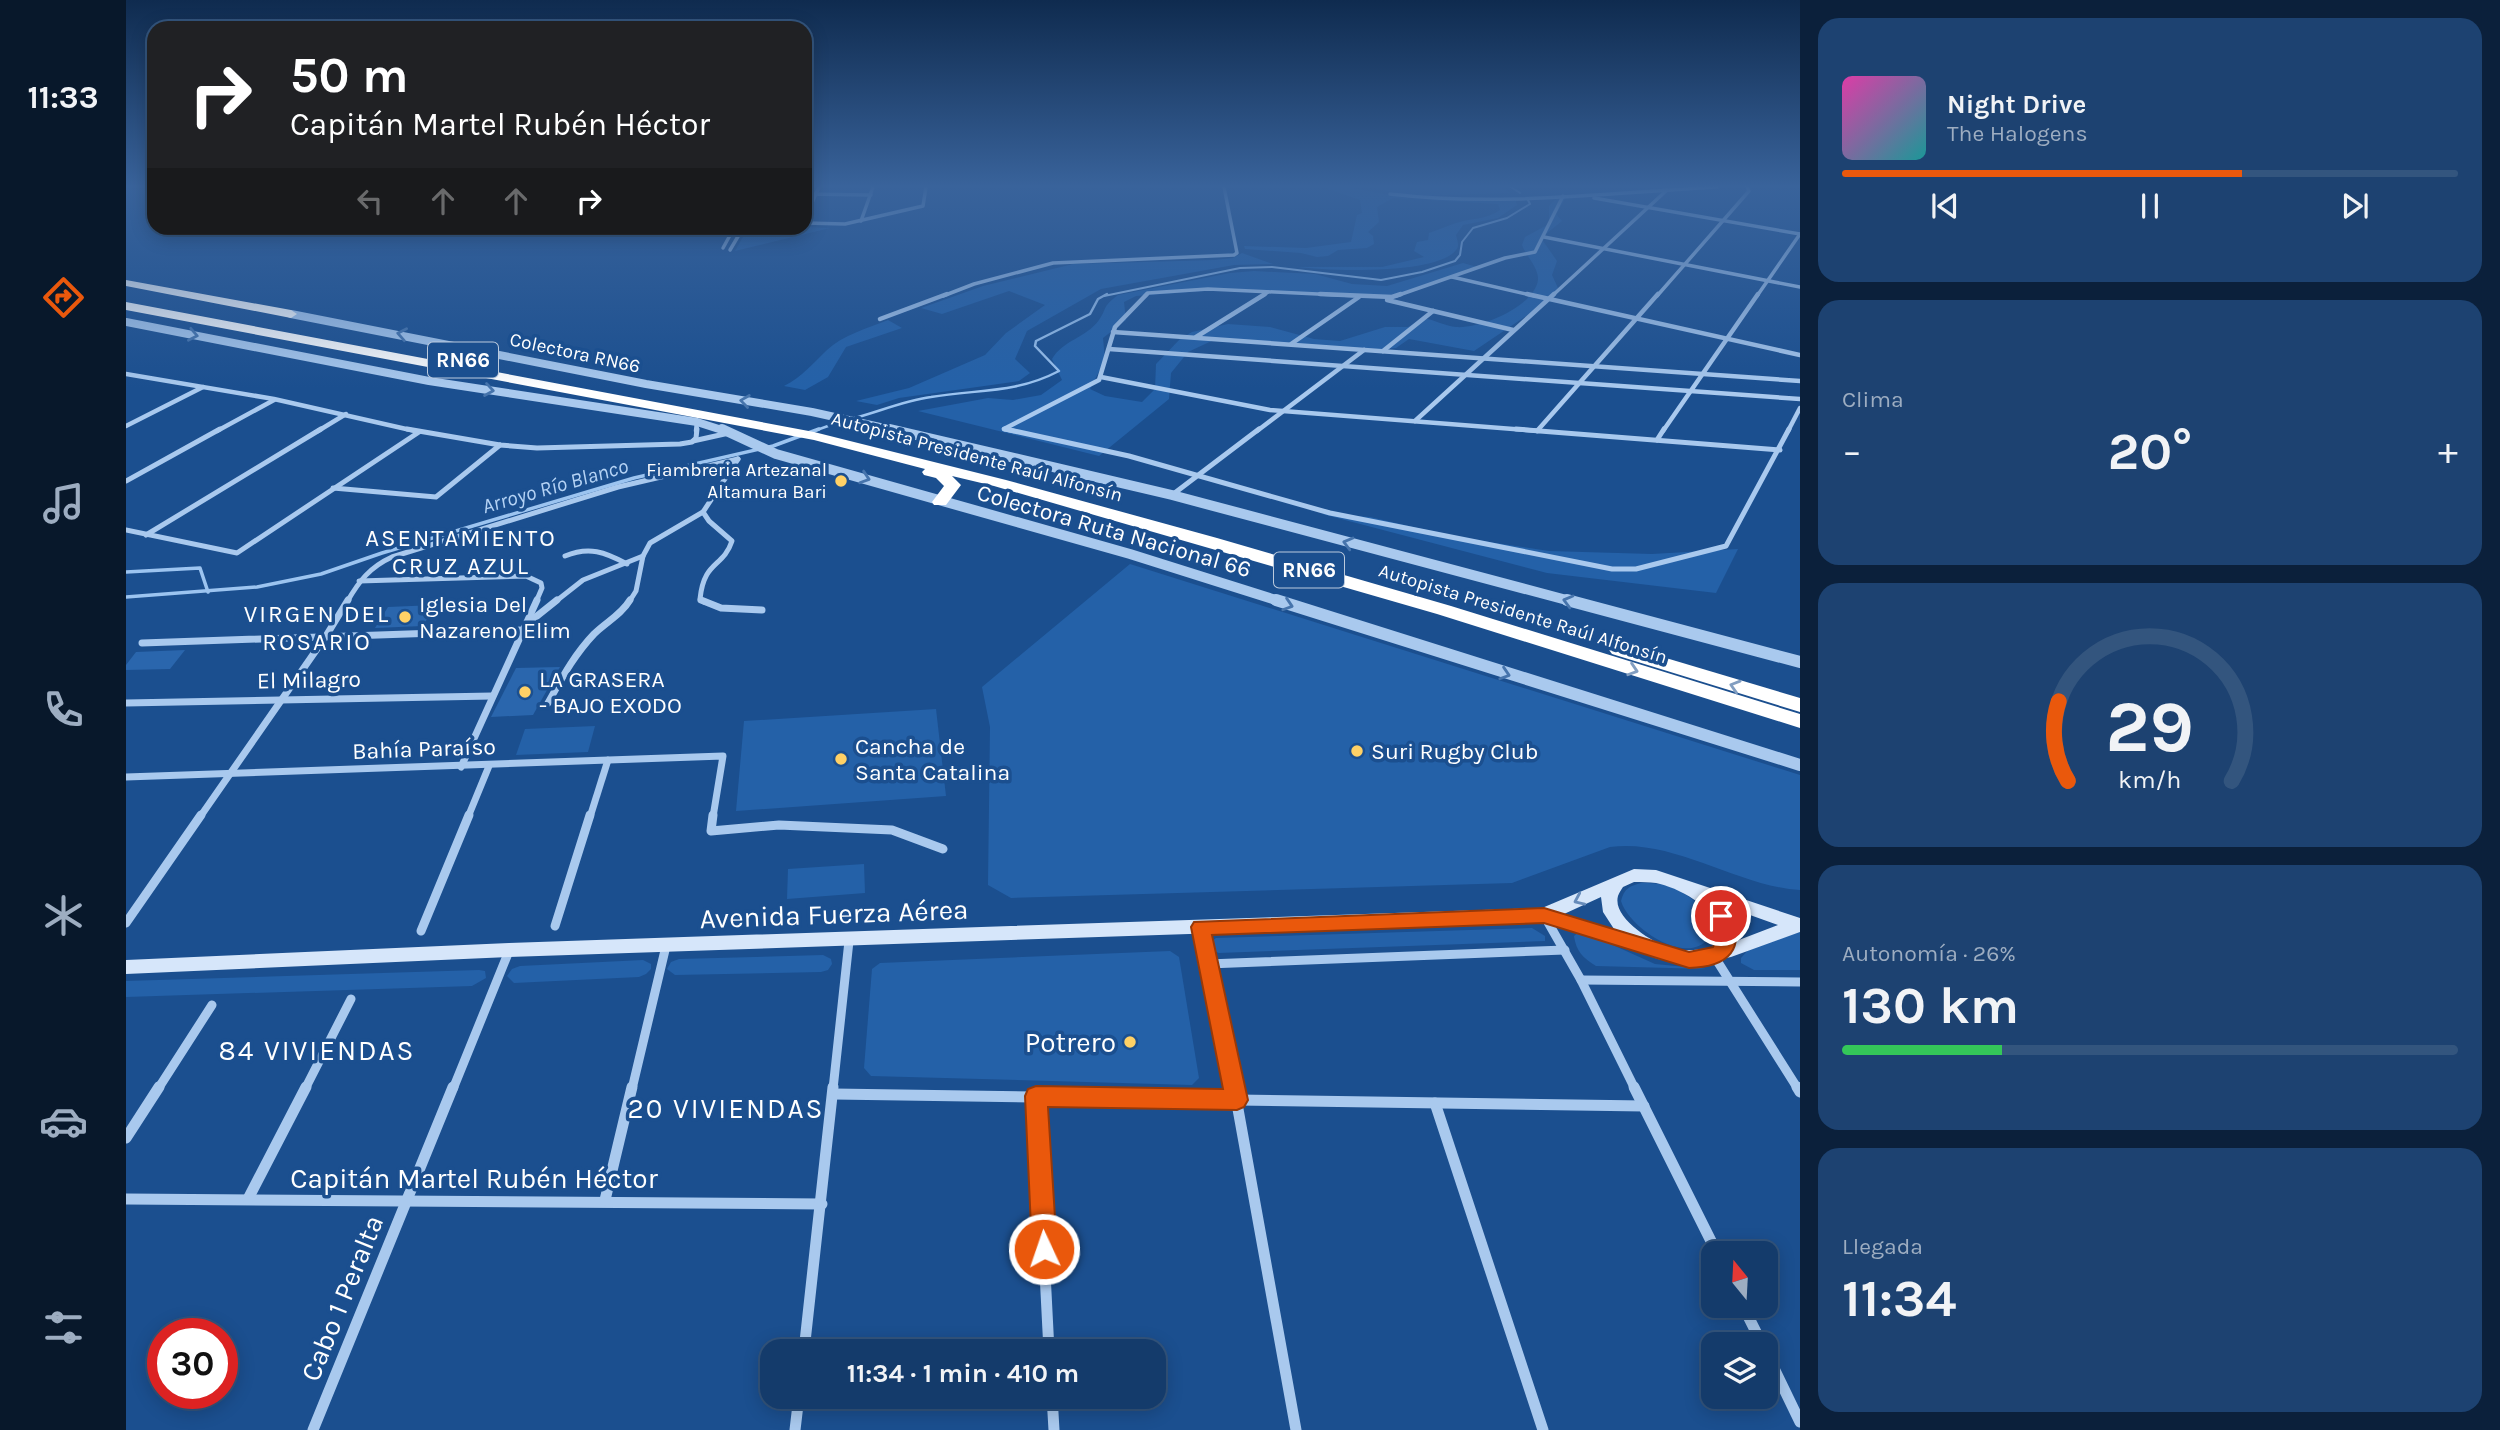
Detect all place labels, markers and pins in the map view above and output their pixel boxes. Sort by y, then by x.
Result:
place label: Fiambreria Artezanal Altamura Bari [646,459,827,503]
marker: Fiambreria Artezanal Altamura Bari [833,473,849,489]
place label: Iglesia Del Nazareno Elim [419,591,571,644]
marker: Iglesia Del Nazareno Elim [397,609,413,625]
place label: LA GRASERA - BAJO EXODO [539,666,682,719]
marker: LA GRASERA - BAJO EXODO [517,684,533,700]
place label: Cancha de Santa Catalina [855,733,1010,786]
place label: Suri Rugby Club [1371,738,1538,765]
marker: Suri Rugby Club [1349,743,1365,759]
marker: Cancha de Santa Catalina [833,751,849,767]
pin [1691,886,1751,946]
place label: Potrero [1025,1026,1116,1059]
marker: Potrero [1122,1034,1138,1050]

